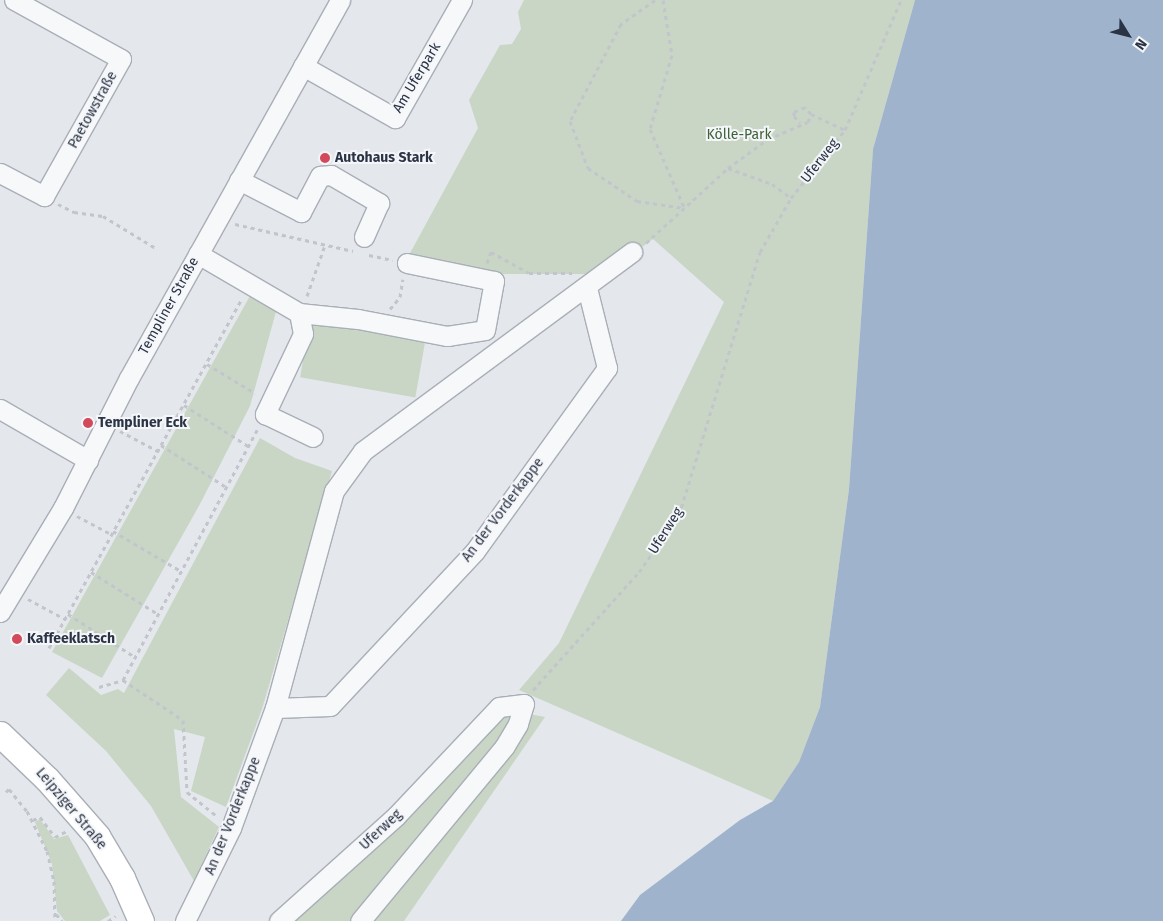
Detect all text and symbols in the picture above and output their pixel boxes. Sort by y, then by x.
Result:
north arrow [1103,10,1153,60]
text: N [1131,35,1150,53]
street label: Am Uferpark [389,40,445,116]
street label: Paetowstraße [65,68,121,152]
park label: Kölle-Park [706,127,772,143]
street label: Uferweg [797,135,843,187]
place label: Autohaus Stark [335,150,433,166]
marker: Autohaus Stark [319,152,331,164]
street label: Templiner Straße [135,254,203,358]
place label: Templiner Eck [98,415,187,431]
marker: Templiner Eck [82,417,94,429]
street label: An der Vorderkappe [458,455,548,565]
street label: Uferweg [645,505,687,557]
place label: Kaffeeklatsch [27,631,115,647]
marker: Kaffeeklatsch [11,633,23,645]
street label: An der Vorderkappe [202,754,264,878]
street label: Leipziger Straße [32,765,110,853]
street label: Uferweg [356,806,406,854]

